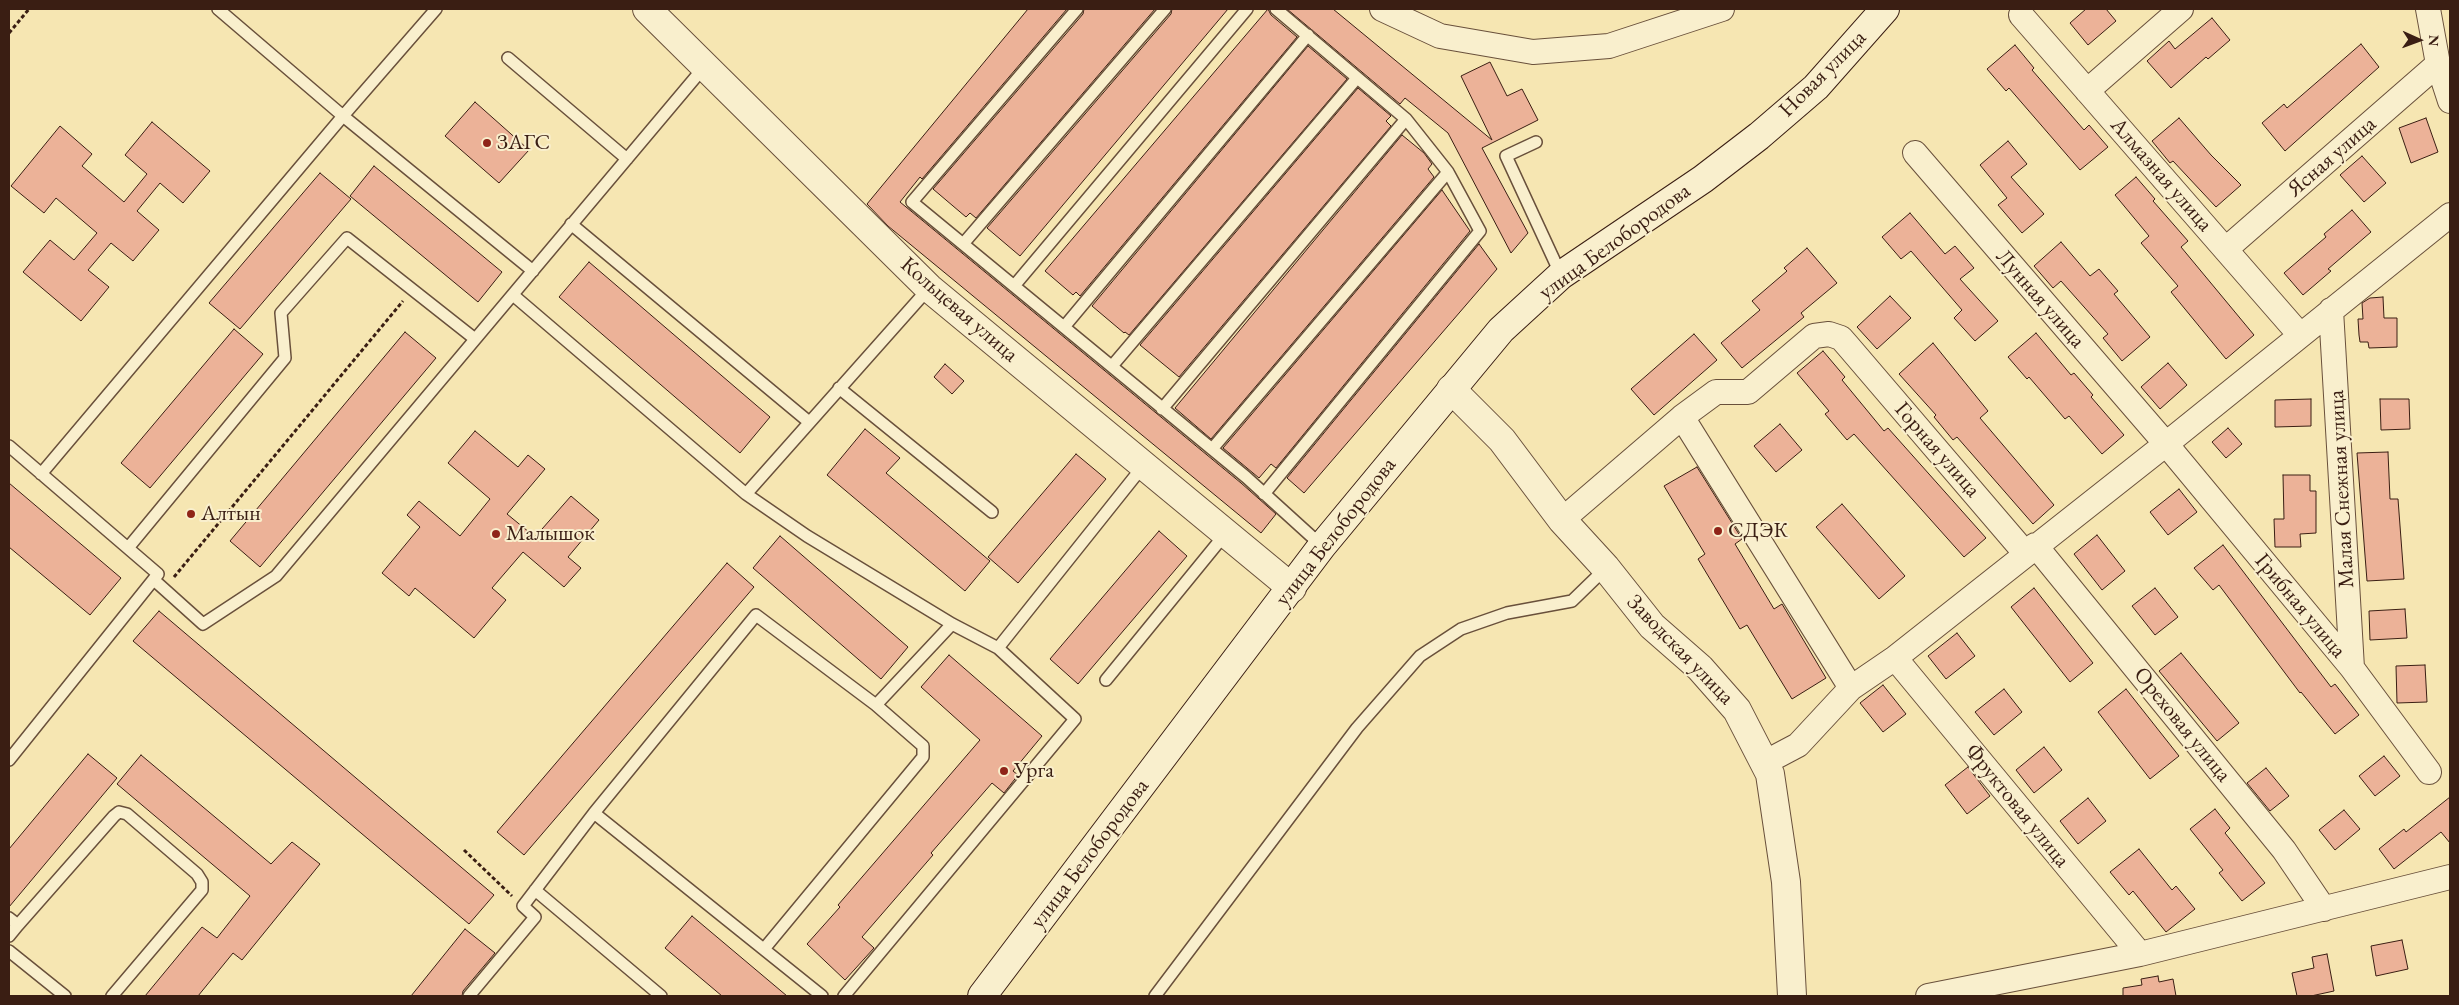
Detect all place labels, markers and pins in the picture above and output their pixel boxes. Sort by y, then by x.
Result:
place label: ЗАГС [497,130,550,156]
marker: ЗАГС [481,137,493,149]
place label: Алтын [201,501,261,527]
marker: Алтын [185,508,197,520]
place label: СДЭК [1728,518,1788,544]
place label: Малышок [506,521,595,547]
marker: СДЭК [1712,525,1724,537]
marker: Малышок [490,528,502,540]
place label: Урга [1014,758,1054,784]
marker: Урга [998,765,1010,777]

